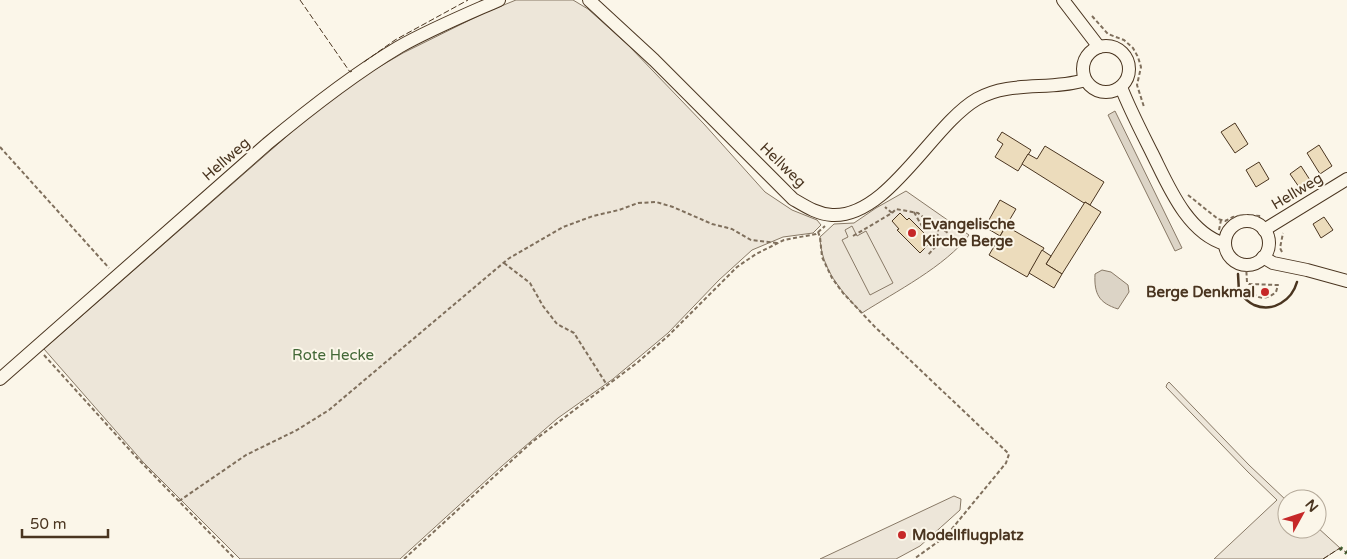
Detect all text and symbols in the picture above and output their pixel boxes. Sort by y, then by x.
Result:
street label: Hellweg [199,134,253,184]
street label: Hellweg [756,139,810,191]
street label: Hellweg [1268,169,1326,213]
place label: Evangelische Kirche Berge [922,215,1016,251]
marker: Evangelische Kirche Berge [906,227,918,239]
place label: Berge Denkmal [1146,283,1255,302]
marker: Berge Denkmal [1259,286,1271,298]
park label: Rote Hecke [292,346,374,364]
north arrow [1277,489,1327,539]
text: N [1301,496,1322,516]
scale bar [22,506,109,538]
text: 50 m [30,515,67,533]
place label: Modellflugplatz [912,526,1024,545]
marker: Modellflugplatz [896,529,908,541]

